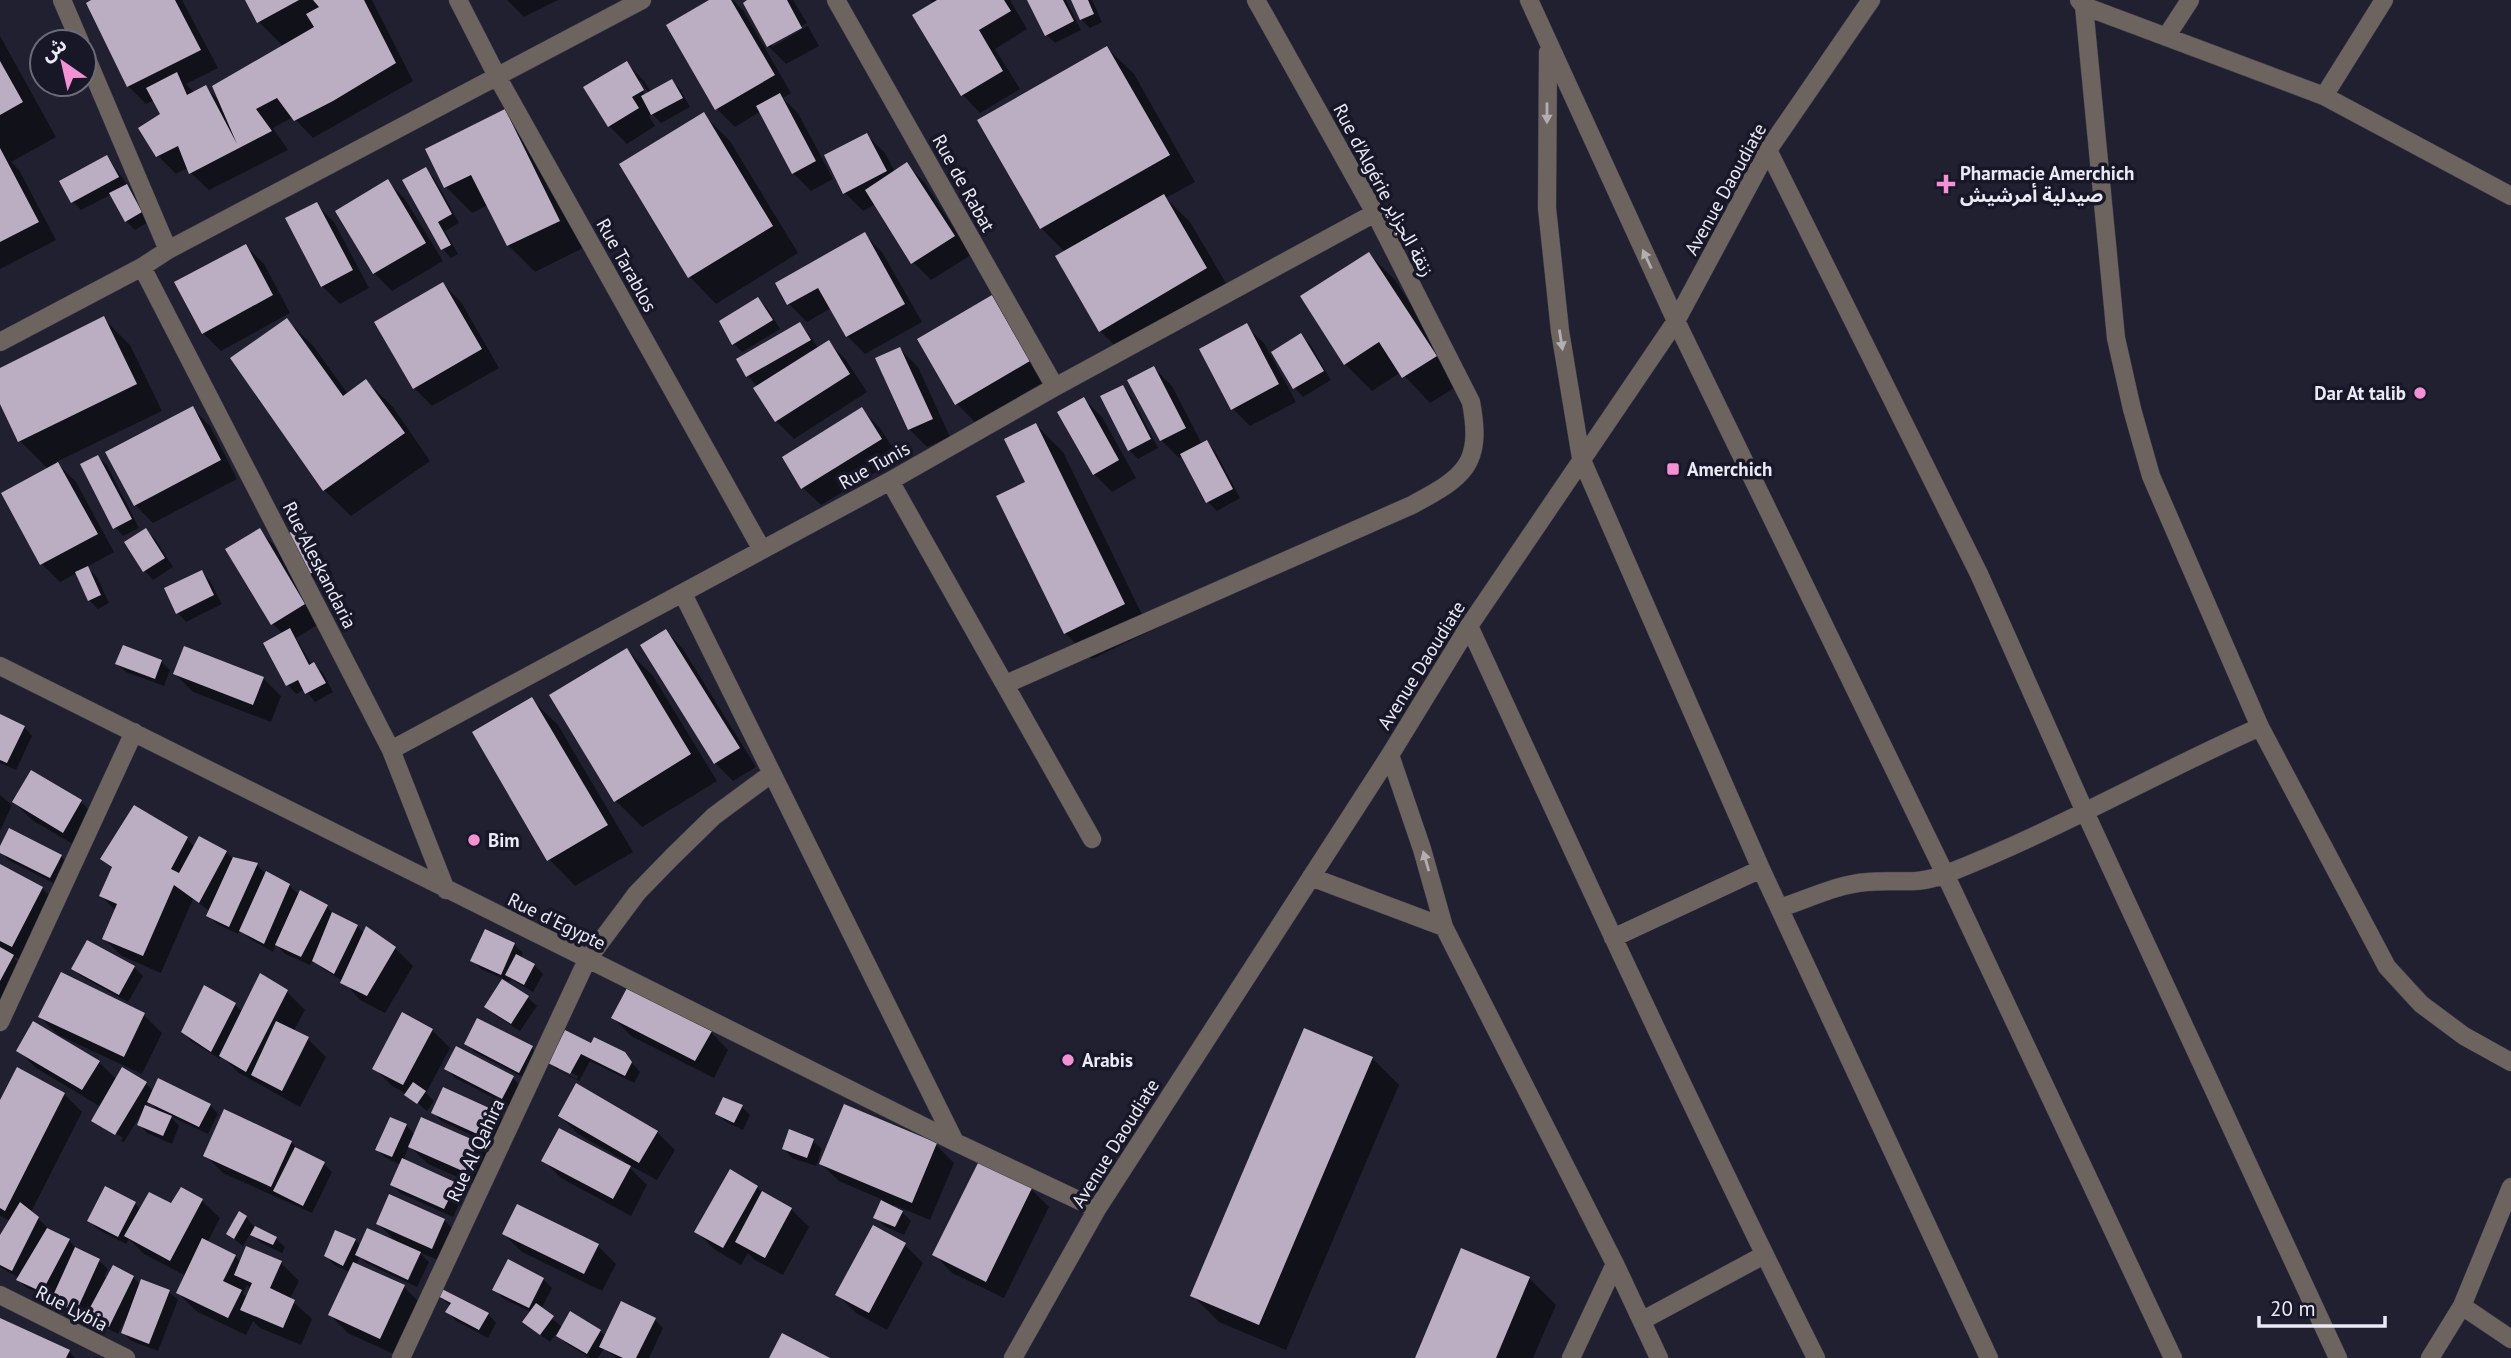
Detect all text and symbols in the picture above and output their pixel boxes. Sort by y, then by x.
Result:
north arrow [28,28,98,98]
text: ش [36,32,71,66]
street label: Rue d'Algérie زنقة الجزاير [1328,99,1440,281]
one-way arrow [1542,102,1553,124]
street label: Avenue Daoudiate [1679,119,1771,259]
street label: Rue de Rabat [927,130,1001,236]
place label: Pharmacie Amerchich صيدلية أمرشيش [1960,161,2134,207]
marker: Pharmacie Amerchich صيدلية أمرشيش [1938,176,1954,192]
street label: Rue Tarablos [591,214,663,316]
one-way arrow [1641,249,1653,269]
one-way arrow [1556,329,1567,351]
place label: Dar At talib [2314,381,2406,405]
marker: Dar At talib [2412,385,2428,401]
street label: Rue Tunis [834,436,914,494]
place label: Amerchich [1687,457,1772,481]
marker: Amerchich [1665,461,1681,477]
street label: Rue Aleskandaria [278,497,362,633]
street label: Avenue Daoudiate [1372,596,1470,734]
place label: Bim [488,828,520,852]
marker: Bim [466,832,482,848]
one-way arrow [1420,850,1431,872]
street label: Rue d'Egypte [504,887,610,955]
place label: Arabis [1082,1048,1133,1072]
marker: Arabis [1060,1052,1076,1068]
street label: Avenue Daoudiate [1066,1074,1164,1212]
street label: Rue Al Qahira [441,1095,509,1205]
street label: Rue Lybia [32,1280,112,1336]
scale bar [2259,1284,2385,1328]
text: 20 m [2270,1295,2316,1322]

